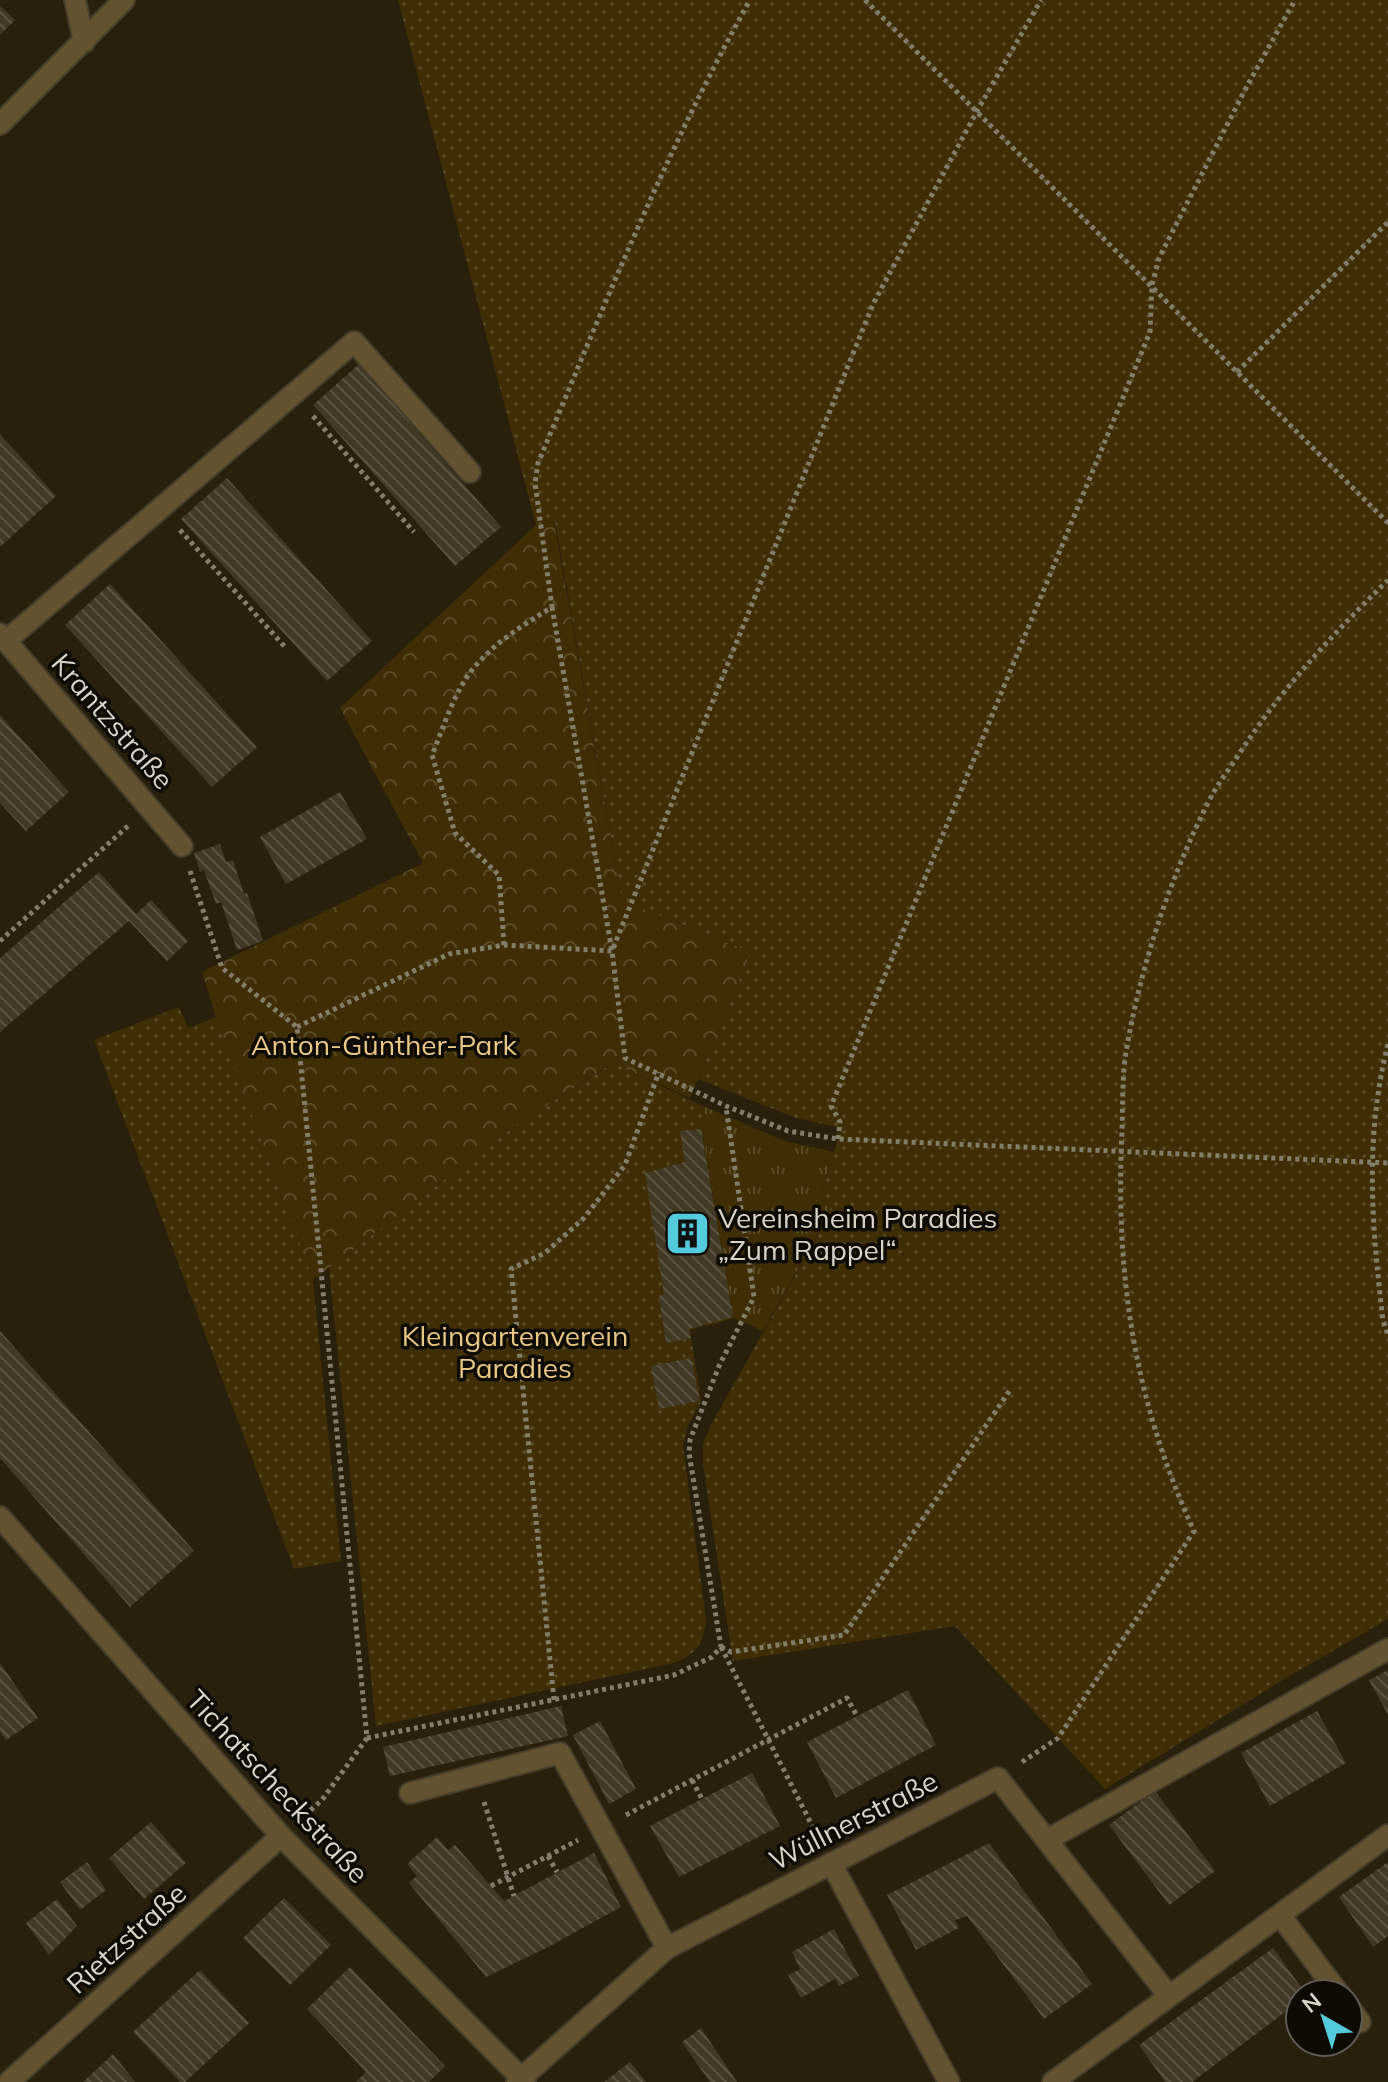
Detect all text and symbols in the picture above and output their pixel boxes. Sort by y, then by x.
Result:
street label: Krantzstraße [45,646,181,796]
park label: Anton-Günther-Park [251,1027,518,1062]
place label: Vereinsheim Paradies „Zum Rappel“ [718,1200,997,1267]
building icon: Vereinsheim Paradies „Zum Rappel“ [663,1209,711,1257]
park label: Kleingartenverein Paradies [402,1318,628,1385]
street label: Tichatscheckstraße [180,1682,376,1890]
street label: Wüllnerstraße [763,1763,943,1877]
street label: Rietzstraße [59,1875,193,2001]
north arrow [1284,1978,1364,2058]
text: N [1296,1986,1327,2019]

